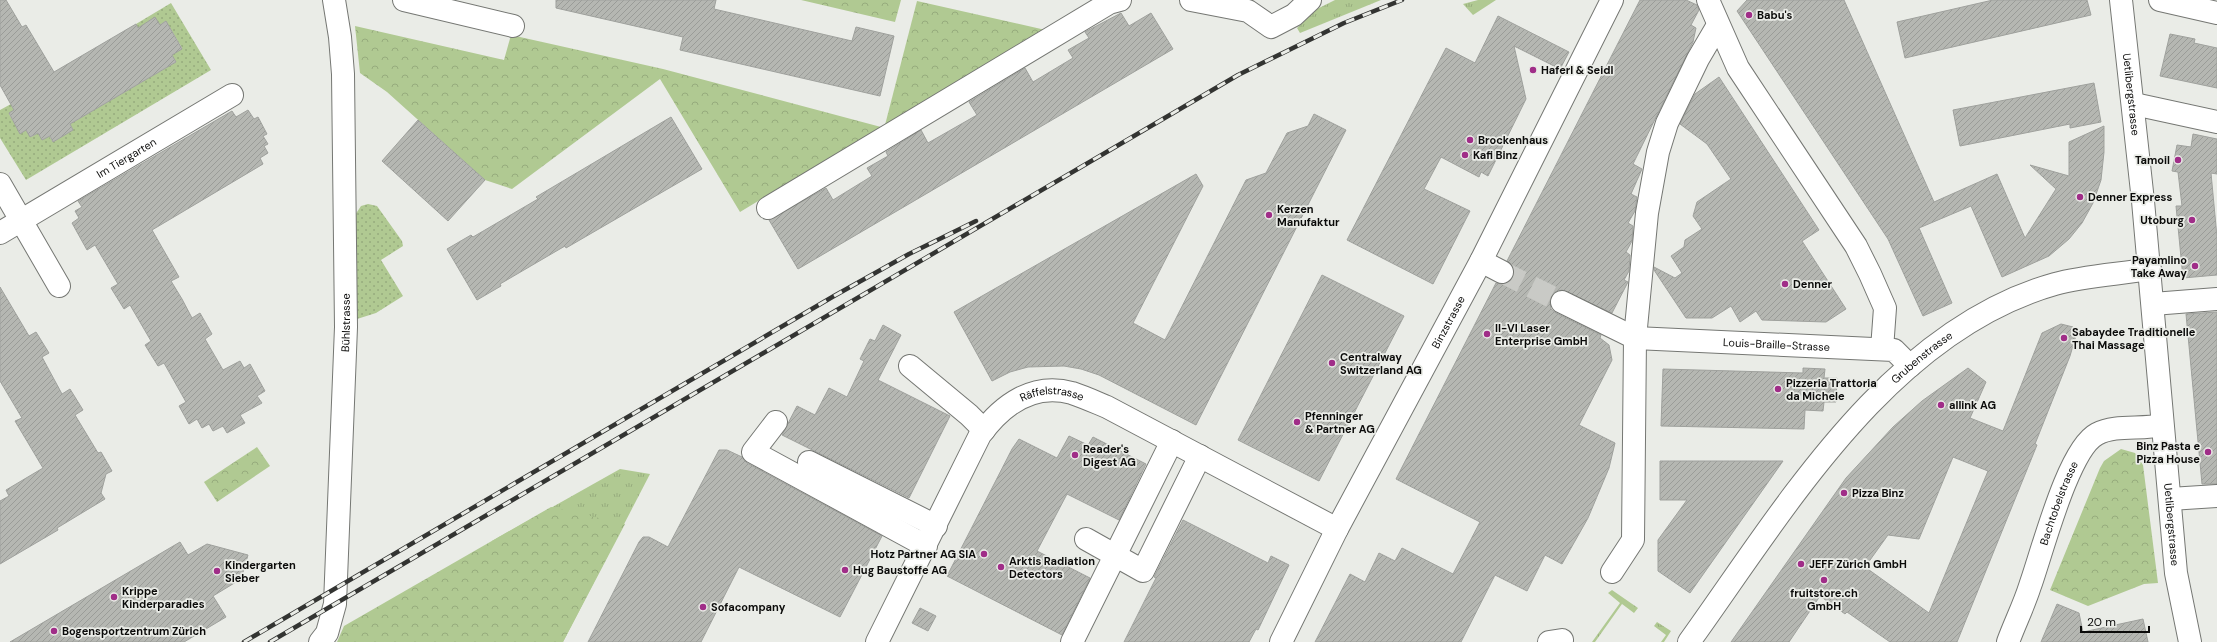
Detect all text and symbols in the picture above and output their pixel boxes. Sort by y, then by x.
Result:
place label: Babu's [1757,8,1793,22]
marker: Babu's [1744,10,1754,20]
street label: Uetlibergstrasse [2120,52,2143,136]
place label: Haferl & Seidl [1541,63,1613,77]
marker: Haferl & Seidl [1528,65,1538,75]
place label: Brockenhaus [1478,133,1548,147]
street label: Im Tiergarten [94,135,159,181]
marker: Brockenhaus [1465,135,1475,145]
place label: Kafi Binz [1473,148,1518,162]
marker: Kafi Binz [1460,150,1470,160]
place label: Tamoil [2135,153,2170,167]
marker: Tamoil [2173,155,2183,165]
place label: Denner Express [2088,190,2172,204]
marker: Denner Express [2075,192,2085,202]
place label: Kerzen Manufaktur [1277,202,1340,229]
marker: Kerzen Manufaktur [1264,210,1274,220]
place label: Utoburg [2140,213,2184,227]
marker: Utoburg [2187,215,2197,225]
place label: Payamlino Take Away [2131,253,2187,280]
marker: Payamlino Take Away [2190,261,2200,271]
place label: Denner [1793,277,1833,291]
marker: Denner [1780,279,1790,289]
street label: Bühlstrasse [338,293,353,352]
street label: Binzstrasse [1428,293,1468,351]
place label: II-VI Laser Enterprise GmbH [1495,321,1588,348]
place label: Sabaydee Traditionelle Thai Massage [2072,325,2196,352]
street label: Grubenstrasse [1888,328,1955,386]
marker: II-VI Laser Enterprise GmbH [1482,329,1492,339]
marker: Sabaydee Traditionelle Thai Massage [2059,333,2069,343]
street label: Louis-Braille-Strasse [1723,335,1830,354]
place label: Centralway Switzerland AG [1340,350,1422,377]
marker: Centralway Switzerland AG [1327,358,1337,368]
place label: Pizzeria Trattoria da Michele [1786,376,1877,403]
street label: Räffelstrasse [1017,383,1086,404]
marker: Pizzeria Trattoria da Michele [1773,384,1783,394]
place label: allink AG [1949,398,1996,412]
marker: allink AG [1936,400,1946,410]
place label: Pfenninger & Partner AG [1305,409,1375,436]
marker: Pfenninger & Partner AG [1292,417,1302,427]
place label: Binz Pasta e Pizza House [2136,439,2200,466]
place label: Reader's Digest AG [1083,442,1136,469]
marker: Binz Pasta e Pizza House [2203,447,2213,457]
marker: Reader's Digest AG [1070,450,1080,460]
street label: Bachtobelstrasse [2037,459,2081,547]
street label: Uetlibergstrasse [2161,483,2182,566]
place label: Pizza Binz [1852,486,1904,500]
marker: Pizza Binz [1839,488,1849,498]
place label: Hotz Partner AG SIA [870,547,976,561]
marker: Hotz Partner AG SIA [979,549,989,559]
place label: Arktis Radiation Detectors [1009,554,1095,581]
place label: JEFF Zürich GmbH [1809,557,1907,571]
place label: Kindergarten Sieber [225,558,296,585]
marker: JEFF Zürich GmbH [1796,559,1806,569]
marker: Arktis Radiation Detectors [996,562,1006,572]
place label: Hug Baustoffe AG [853,563,947,577]
marker: Hug Baustoffe AG [840,565,850,575]
marker: Kindergarten Sieber [212,566,222,576]
marker: fruitstore.ch GmbH [1819,575,1829,585]
place label: Krippe Kinderparadies [122,584,205,611]
place label: fruitstore.ch GmbH [1790,586,1858,613]
marker: Krippe Kinderparadies [109,592,119,602]
place label: Sofacompany [711,600,786,614]
marker: Sofacompany [698,602,708,612]
scale bar [2081,608,2149,634]
text: 20 m [2087,614,2116,630]
place label: Bogensportzentrum Zürich [62,624,206,638]
marker: Bogensportzentrum Zürich [49,626,59,636]

